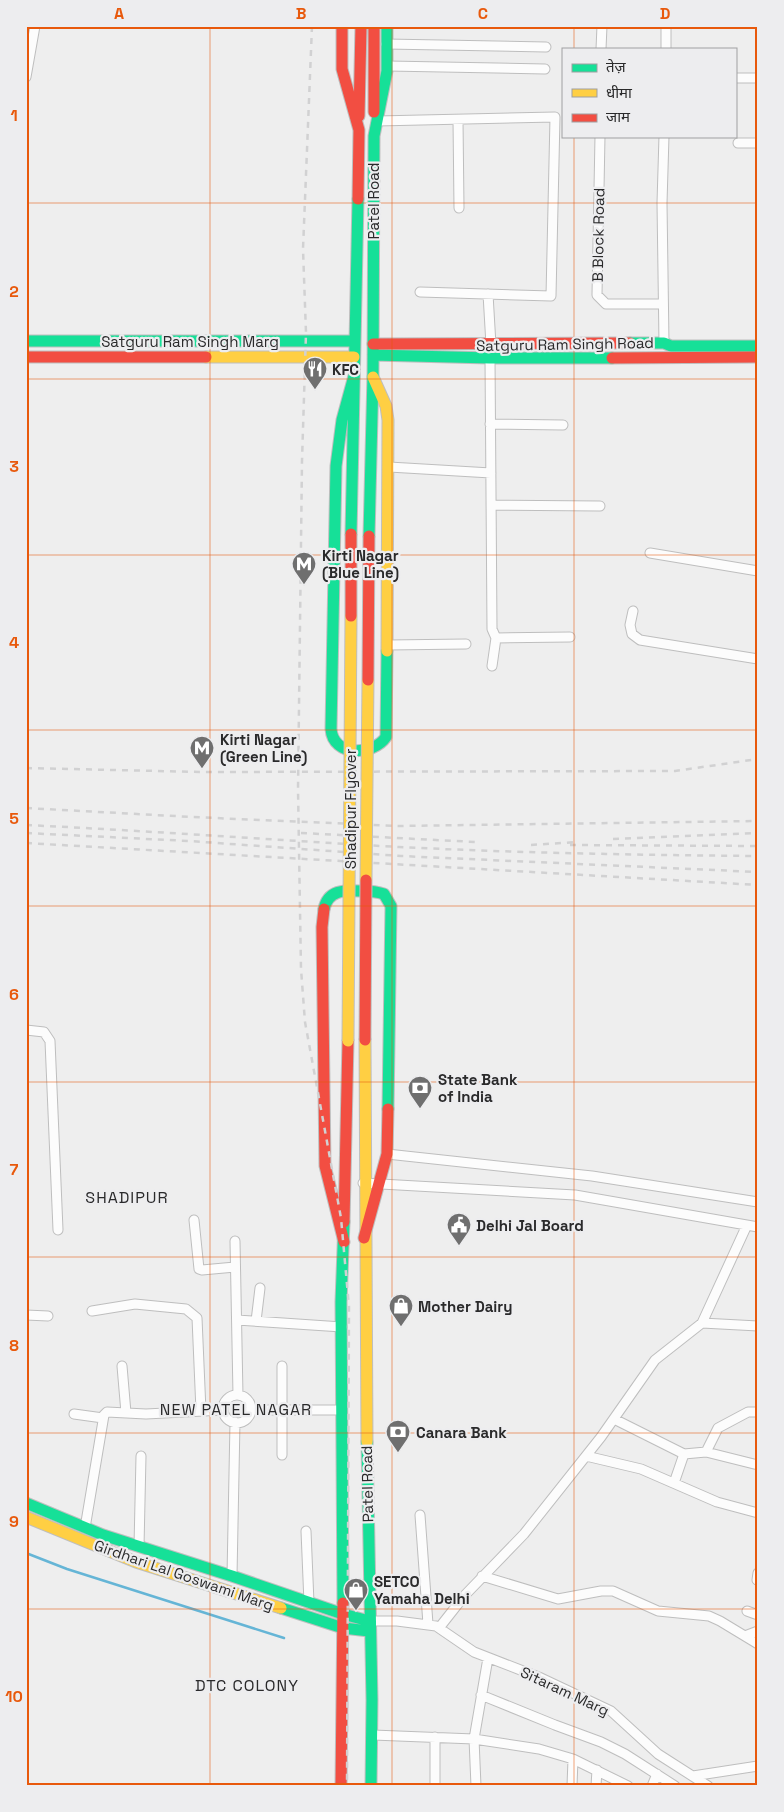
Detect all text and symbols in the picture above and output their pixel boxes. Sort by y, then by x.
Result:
text: A [114,3,124,24]
text: B [296,3,306,24]
text: C [478,3,488,24]
text: D [660,3,670,24]
legend [562,48,736,138]
text: तेज़ [606,57,627,76]
text: धीमा [606,83,633,102]
text: 1 [10,105,18,126]
text: जाम [606,107,631,126]
street label: Patel Road [364,163,383,239]
street label: B Block Road [588,188,608,282]
text: 2 [9,281,19,302]
street label: Satguru Ram Singh Marg [101,332,279,351]
street label: Satguru Ram Singh Road [476,333,654,355]
restaurant icon: KFC [302,356,328,390]
place label: KFC [332,360,359,379]
text: 3 [9,456,19,477]
place label: Kirti Nagar (Blue Line) [322,546,399,582]
metro station icon: Kirti Nagar (Blue Line) [291,551,317,585]
text: 4 [9,632,19,653]
place label: Kirti Nagar (Green Line) [220,730,307,766]
metro station icon: Kirti Nagar (Green Line) [189,735,215,769]
street label: Shadipur Flyover [341,748,360,869]
text: 5 [9,808,19,829]
text: 6 [9,984,19,1005]
place label: State Bank of India [438,1070,518,1106]
bank icon: State Bank of India [407,1075,433,1109]
text: 7 [10,1159,19,1180]
district label: SHADIPUR [85,1187,169,1208]
public building icon: Delhi Jal Board [446,1212,472,1246]
place label: Delhi Jal Board [476,1216,584,1235]
shop icon: Mother Dairy [388,1293,414,1327]
place label: Mother Dairy [418,1297,513,1316]
text: 8 [9,1335,19,1356]
district label: NEW PATEL NAGAR [160,1399,312,1420]
bank icon: Canara Bank [385,1419,411,1453]
place label: Canara Bank [416,1423,507,1442]
street label: Patel Road [357,1445,377,1523]
text: 9 [9,1511,19,1532]
street label: Girdhari Lal Goswami Marg [92,1535,276,1615]
place label: SETCO Yamaha Delhi [374,1572,470,1608]
shop icon: SETCO Yamaha Delhi [343,1577,369,1611]
street label: Sitaram Marg [518,1662,612,1720]
district label: DTC COLONY [195,1675,299,1696]
text: 10 [5,1686,23,1707]

